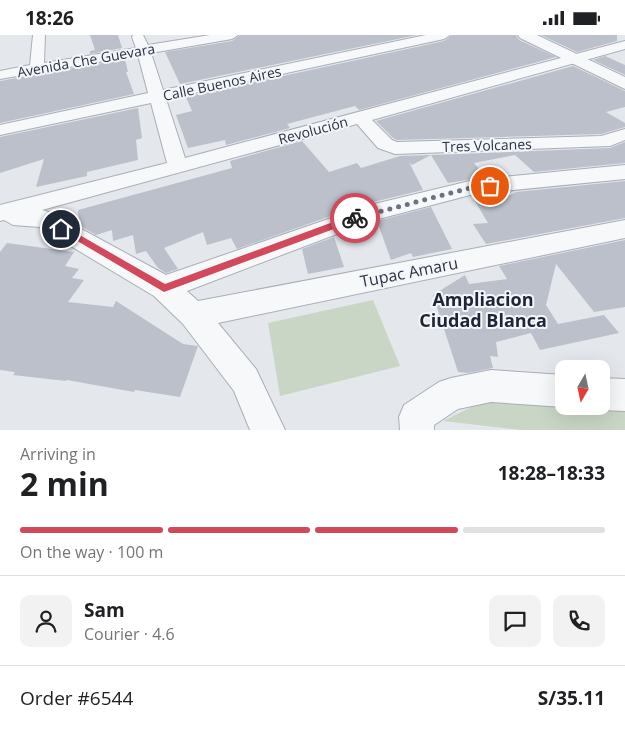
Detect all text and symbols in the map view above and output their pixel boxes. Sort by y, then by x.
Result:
text: 18:26 [25,5,74,31]
street label: Avenida Che Guevara [16,39,156,81]
street label: Calle Buenos Aires [161,61,283,105]
street label: Revolución [276,112,350,148]
street label: Tres Volcanes [442,134,532,156]
pin [469,165,511,207]
icon: bag [476,172,504,200]
courier [330,193,380,243]
icon: bike [341,204,369,232]
pin [40,208,82,250]
icon: home [47,215,75,243]
street label: Tupac Amaru [358,252,460,292]
district label: Ampliacion Ciudad Blanca [419,287,547,332]
north arrow [555,360,610,415]
map controls [555,360,610,415]
text: Arriving in [20,443,96,465]
text: 18:28–18:33 [498,460,605,486]
text: 2 min [20,462,109,505]
text: On the way · 100 m [20,541,163,563]
button: person [20,595,72,647]
button: chat [489,595,541,647]
button: phone [553,595,605,647]
text: Sam [84,597,125,623]
text: Courier · 4.6 [84,623,175,645]
text: Order #6544 [20,685,133,711]
text: S/35.11 [538,685,605,711]

